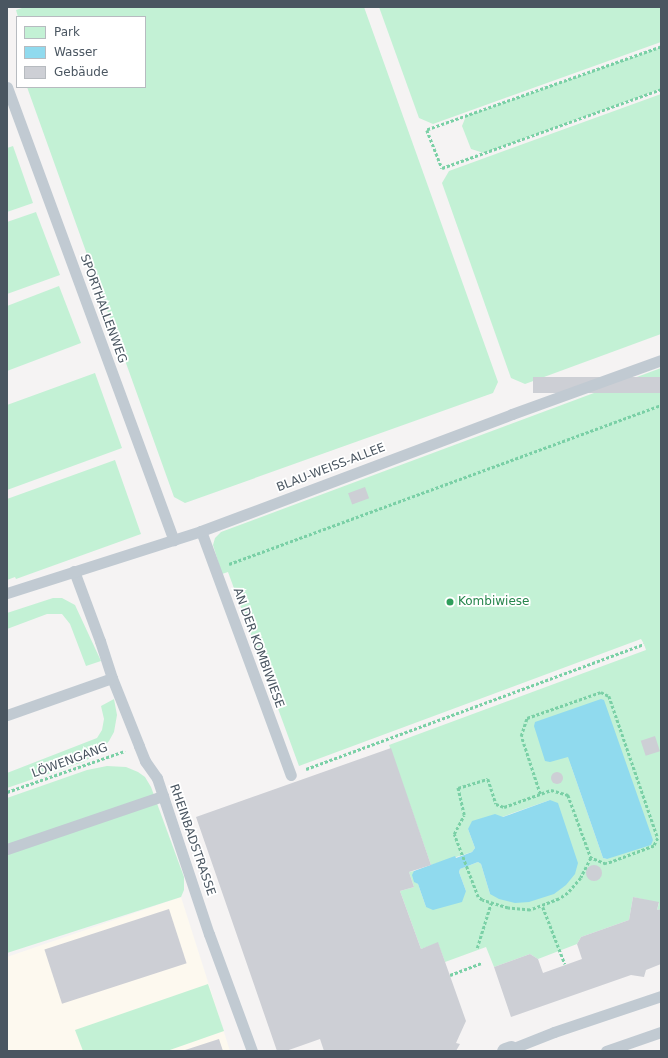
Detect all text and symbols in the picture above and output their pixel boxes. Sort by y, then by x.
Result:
legend [16,16,146,88]
text: Park [54,25,80,39]
text: Wasser [54,45,97,59]
text: Gebäude [54,65,108,79]
street label: SPORTHALLENWEG [77,253,129,365]
street label: BLAU-WEISS-ALLEE [275,441,387,495]
street label: AN DER KOMBIWIESE [230,586,286,710]
place label: Kombiwiese [458,595,529,609]
marker: Kombiwiese [445,597,455,607]
street label: LÖWENGANG [30,741,110,781]
street label: RHEINBADSTRASSE [166,782,218,898]

